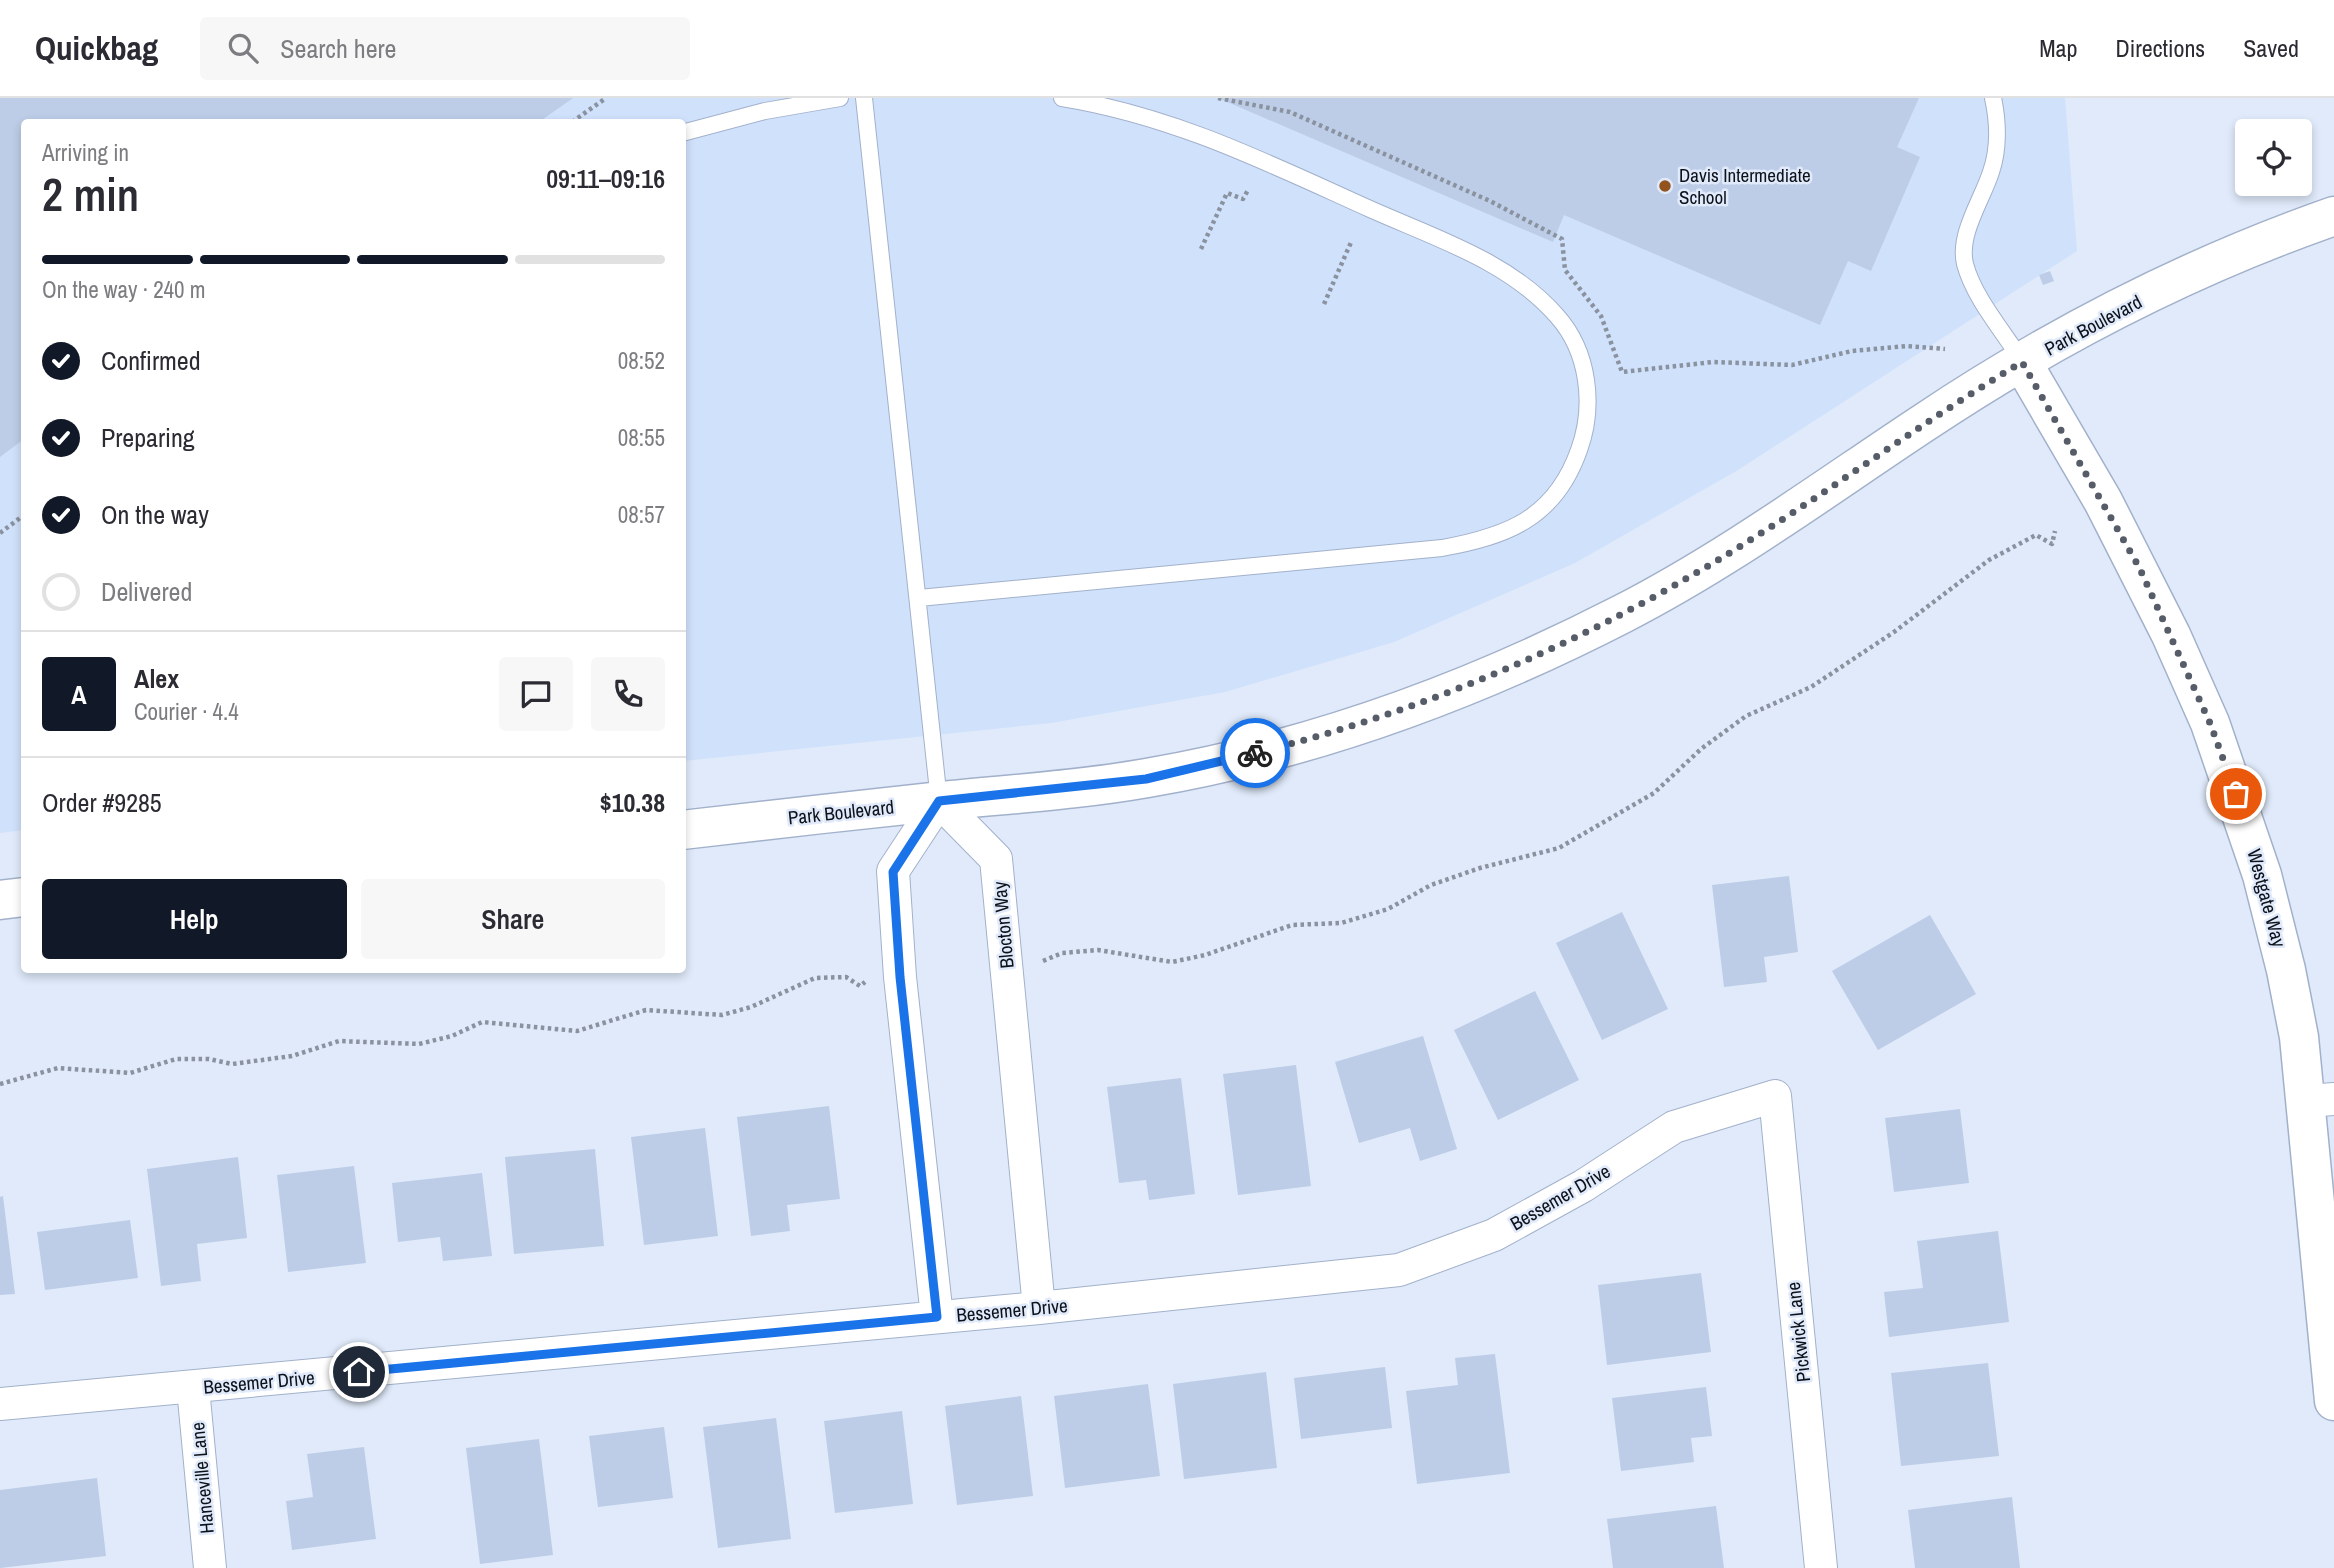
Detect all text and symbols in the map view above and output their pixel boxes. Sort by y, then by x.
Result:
search box [200,17,690,80]
text: Quickbag [35,26,158,70]
icon: search [224,29,262,67]
text: Search here [280,31,396,66]
text: Map [2039,32,2077,64]
text: Directions [2115,32,2205,64]
text: Saved [2243,32,2299,64]
map controls [2235,119,2312,196]
button: locate [2235,119,2312,196]
text: Arriving in [42,137,129,168]
text: 09:11–09:16 [546,161,665,196]
place label: Davis Intermediate School [1679,162,1811,210]
text: 2 min [42,163,139,225]
marker: Davis Intermediate School [1657,178,1673,194]
text: On the way · 240 m [42,274,206,305]
street label: Park Boulevard [2040,289,2146,361]
icon: check [42,342,80,380]
text: Confirmed [101,343,201,378]
text: 08:52 [618,345,665,376]
icon: check [42,419,80,457]
text: Preparing [101,420,195,455]
text: 08:55 [618,422,665,453]
icon: check [42,496,80,534]
text: On the way [101,497,209,532]
text: 08:57 [618,499,665,530]
text: Delivered [101,574,192,609]
button: chat [499,657,573,731]
button: phone [591,657,665,731]
text: Alex [134,661,179,696]
text: A [71,677,87,712]
text: Courier · 4.4 [134,696,239,727]
courier [1220,718,1290,788]
icon: bike [1236,734,1274,772]
pin [2206,764,2266,824]
icon: bag [2217,775,2255,813]
text: Order #9285 [42,785,162,820]
text: $10.38 [600,785,665,820]
street label: Park Boulevard [787,794,895,830]
street label: Westgate Way [2241,846,2293,950]
button: Help [42,879,347,959]
button: Share [361,879,665,959]
street label: Blocton Way [986,880,1020,969]
street label: Bessemer Drive [1505,1158,1615,1236]
street label: Pickwick Lane [1780,1281,1816,1383]
street label: Bessemer Drive [955,1292,1069,1328]
pin [329,1342,389,1402]
icon: home [340,1353,378,1391]
street label: Bessemer Drive [202,1364,316,1400]
street label: Hanceville Lane [184,1421,220,1535]

